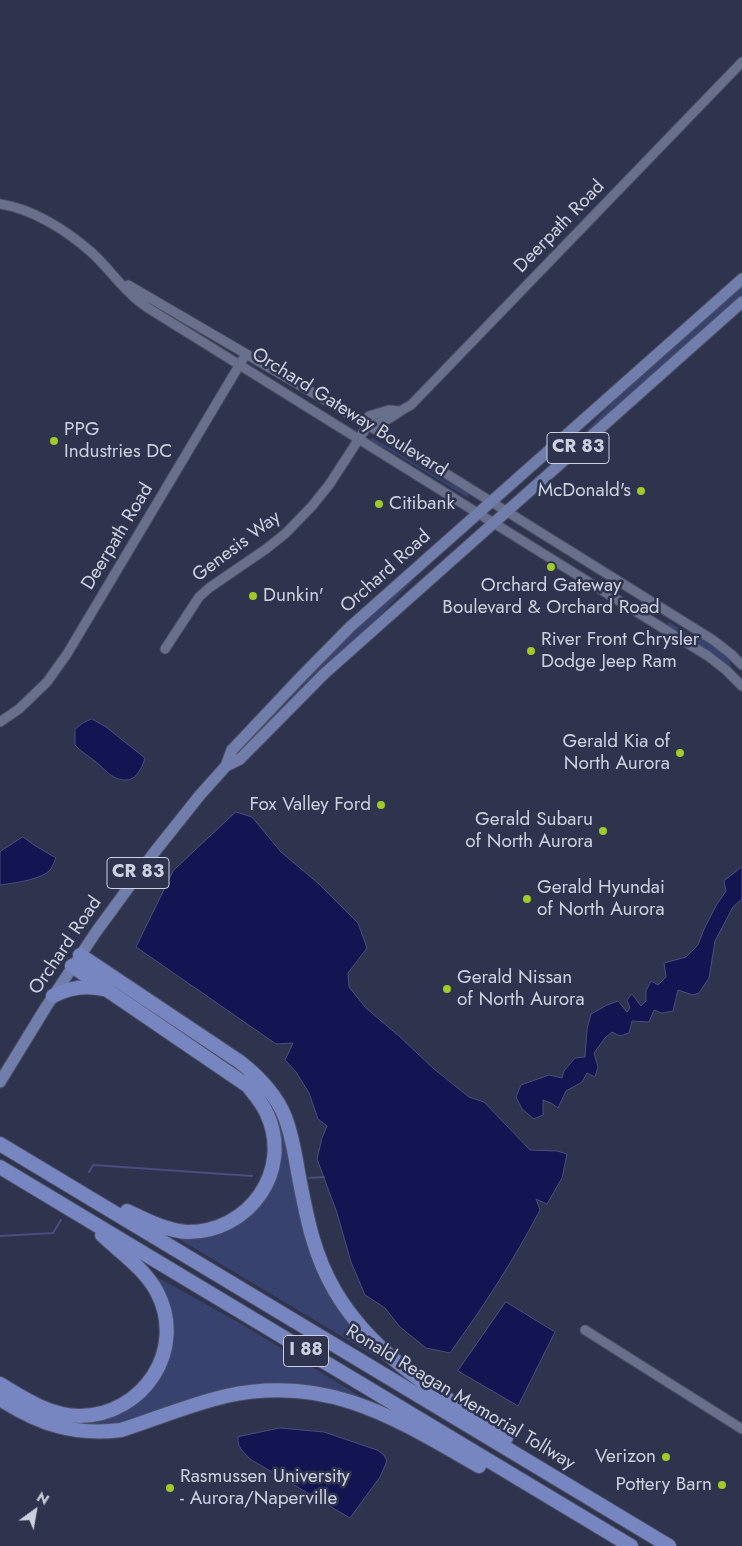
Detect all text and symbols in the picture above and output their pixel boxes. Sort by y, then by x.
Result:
street label: Deerpath Road [510,176,610,278]
street label: Orchard Gateway Boulevard [247,343,451,483]
place label: PPG Industries DC [64,419,172,463]
road number: CR 83 [547,432,609,463]
marker: PPG Industries DC [48,435,60,447]
street label: Deerpath Road [77,480,159,594]
place label: McDonald's [538,480,631,502]
marker: McDonald's [635,485,647,497]
place label: Citibank [389,493,455,515]
marker: Citibank [373,498,385,510]
street label: Genesis Way [188,506,286,588]
street label: Orchard Road [336,526,436,618]
marker: Orchard Gateway Boulevard & Orchard Road [545,561,557,573]
place label: Orchard Gateway Boulevard & Orchard Road [442,575,660,619]
place label: Dunkin' [263,585,324,607]
marker: Dunkin' [247,590,259,602]
place label: River Front Chrysler Dodge Jeep Ram [541,629,699,673]
marker: River Front Chrysler Dodge Jeep Ram [525,645,537,657]
place label: Gerald Kia of North Aurora [563,731,670,775]
marker: Gerald Kia of North Aurora [674,747,686,759]
place label: Fox Valley Ford [250,794,371,816]
marker: Fox Valley Ford [375,799,387,811]
place label: Gerald Subaru of North Aurora [465,809,593,853]
marker: Gerald Subaru of North Aurora [597,825,609,837]
road number: CR 83 [107,858,169,888]
place label: Gerald Hyundai of North Aurora [537,877,665,921]
street label: Orchard Road [25,893,107,999]
marker: Gerald Hyundai of North Aurora [521,893,533,905]
place label: Gerald Nissan of North Aurora [457,967,585,1011]
marker: Gerald Nissan of North Aurora [441,983,453,995]
street label: Ronald Reagan Memorial Tollway [341,1320,579,1476]
road number: I 88 [284,1335,328,1366]
place label: Verizon [595,1446,656,1468]
marker: Verizon [660,1451,672,1463]
place label: Rasmussen University - Aurora/Naperville [180,1466,350,1510]
place label: Pottery Barn [615,1474,712,1496]
marker: Pottery Barn [716,1479,728,1491]
marker: Rasmussen University - Aurora/Naperville [164,1482,176,1494]
north arrow [10,1486,60,1536]
text: N [33,1487,53,1510]

